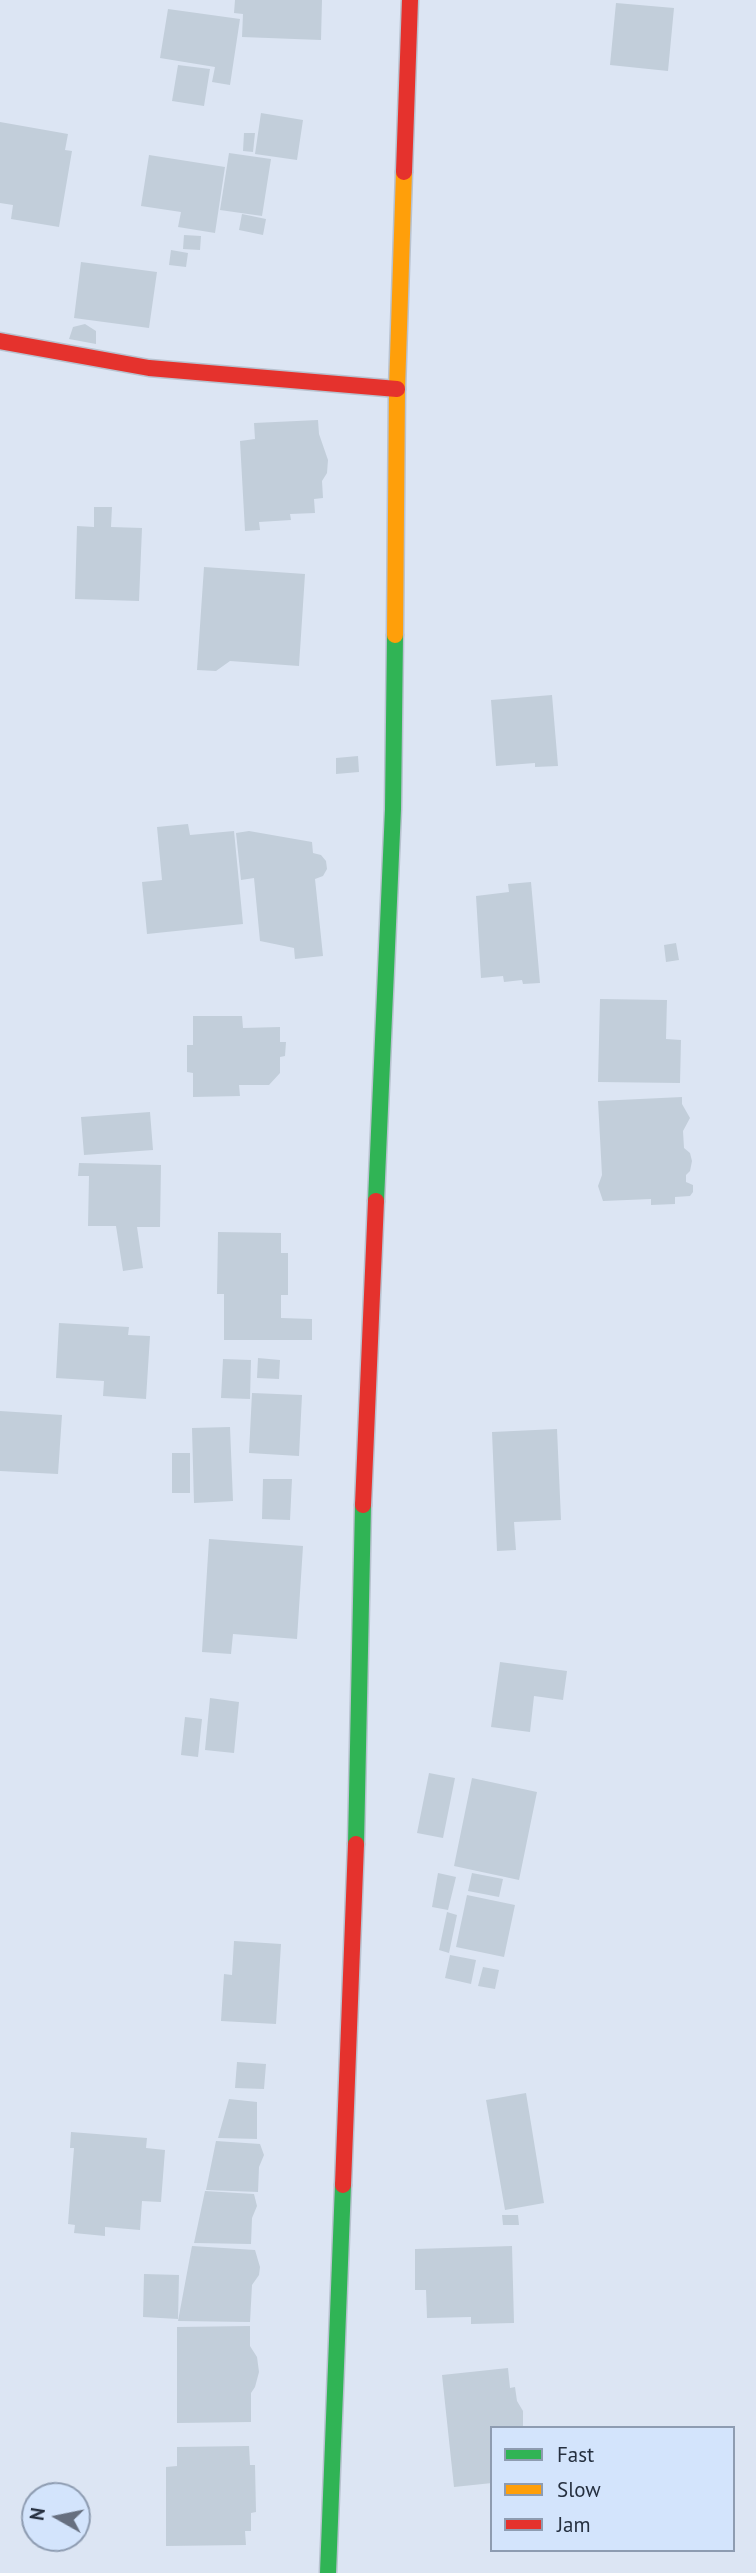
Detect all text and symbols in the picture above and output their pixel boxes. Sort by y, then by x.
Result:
legend [490,2426,735,2552]
text: Fast [557,2441,594,2468]
text: Slow [557,2476,601,2503]
north arrow [21,2482,91,2552]
text: N [24,2506,50,2522]
text: Jam [557,2511,591,2538]

